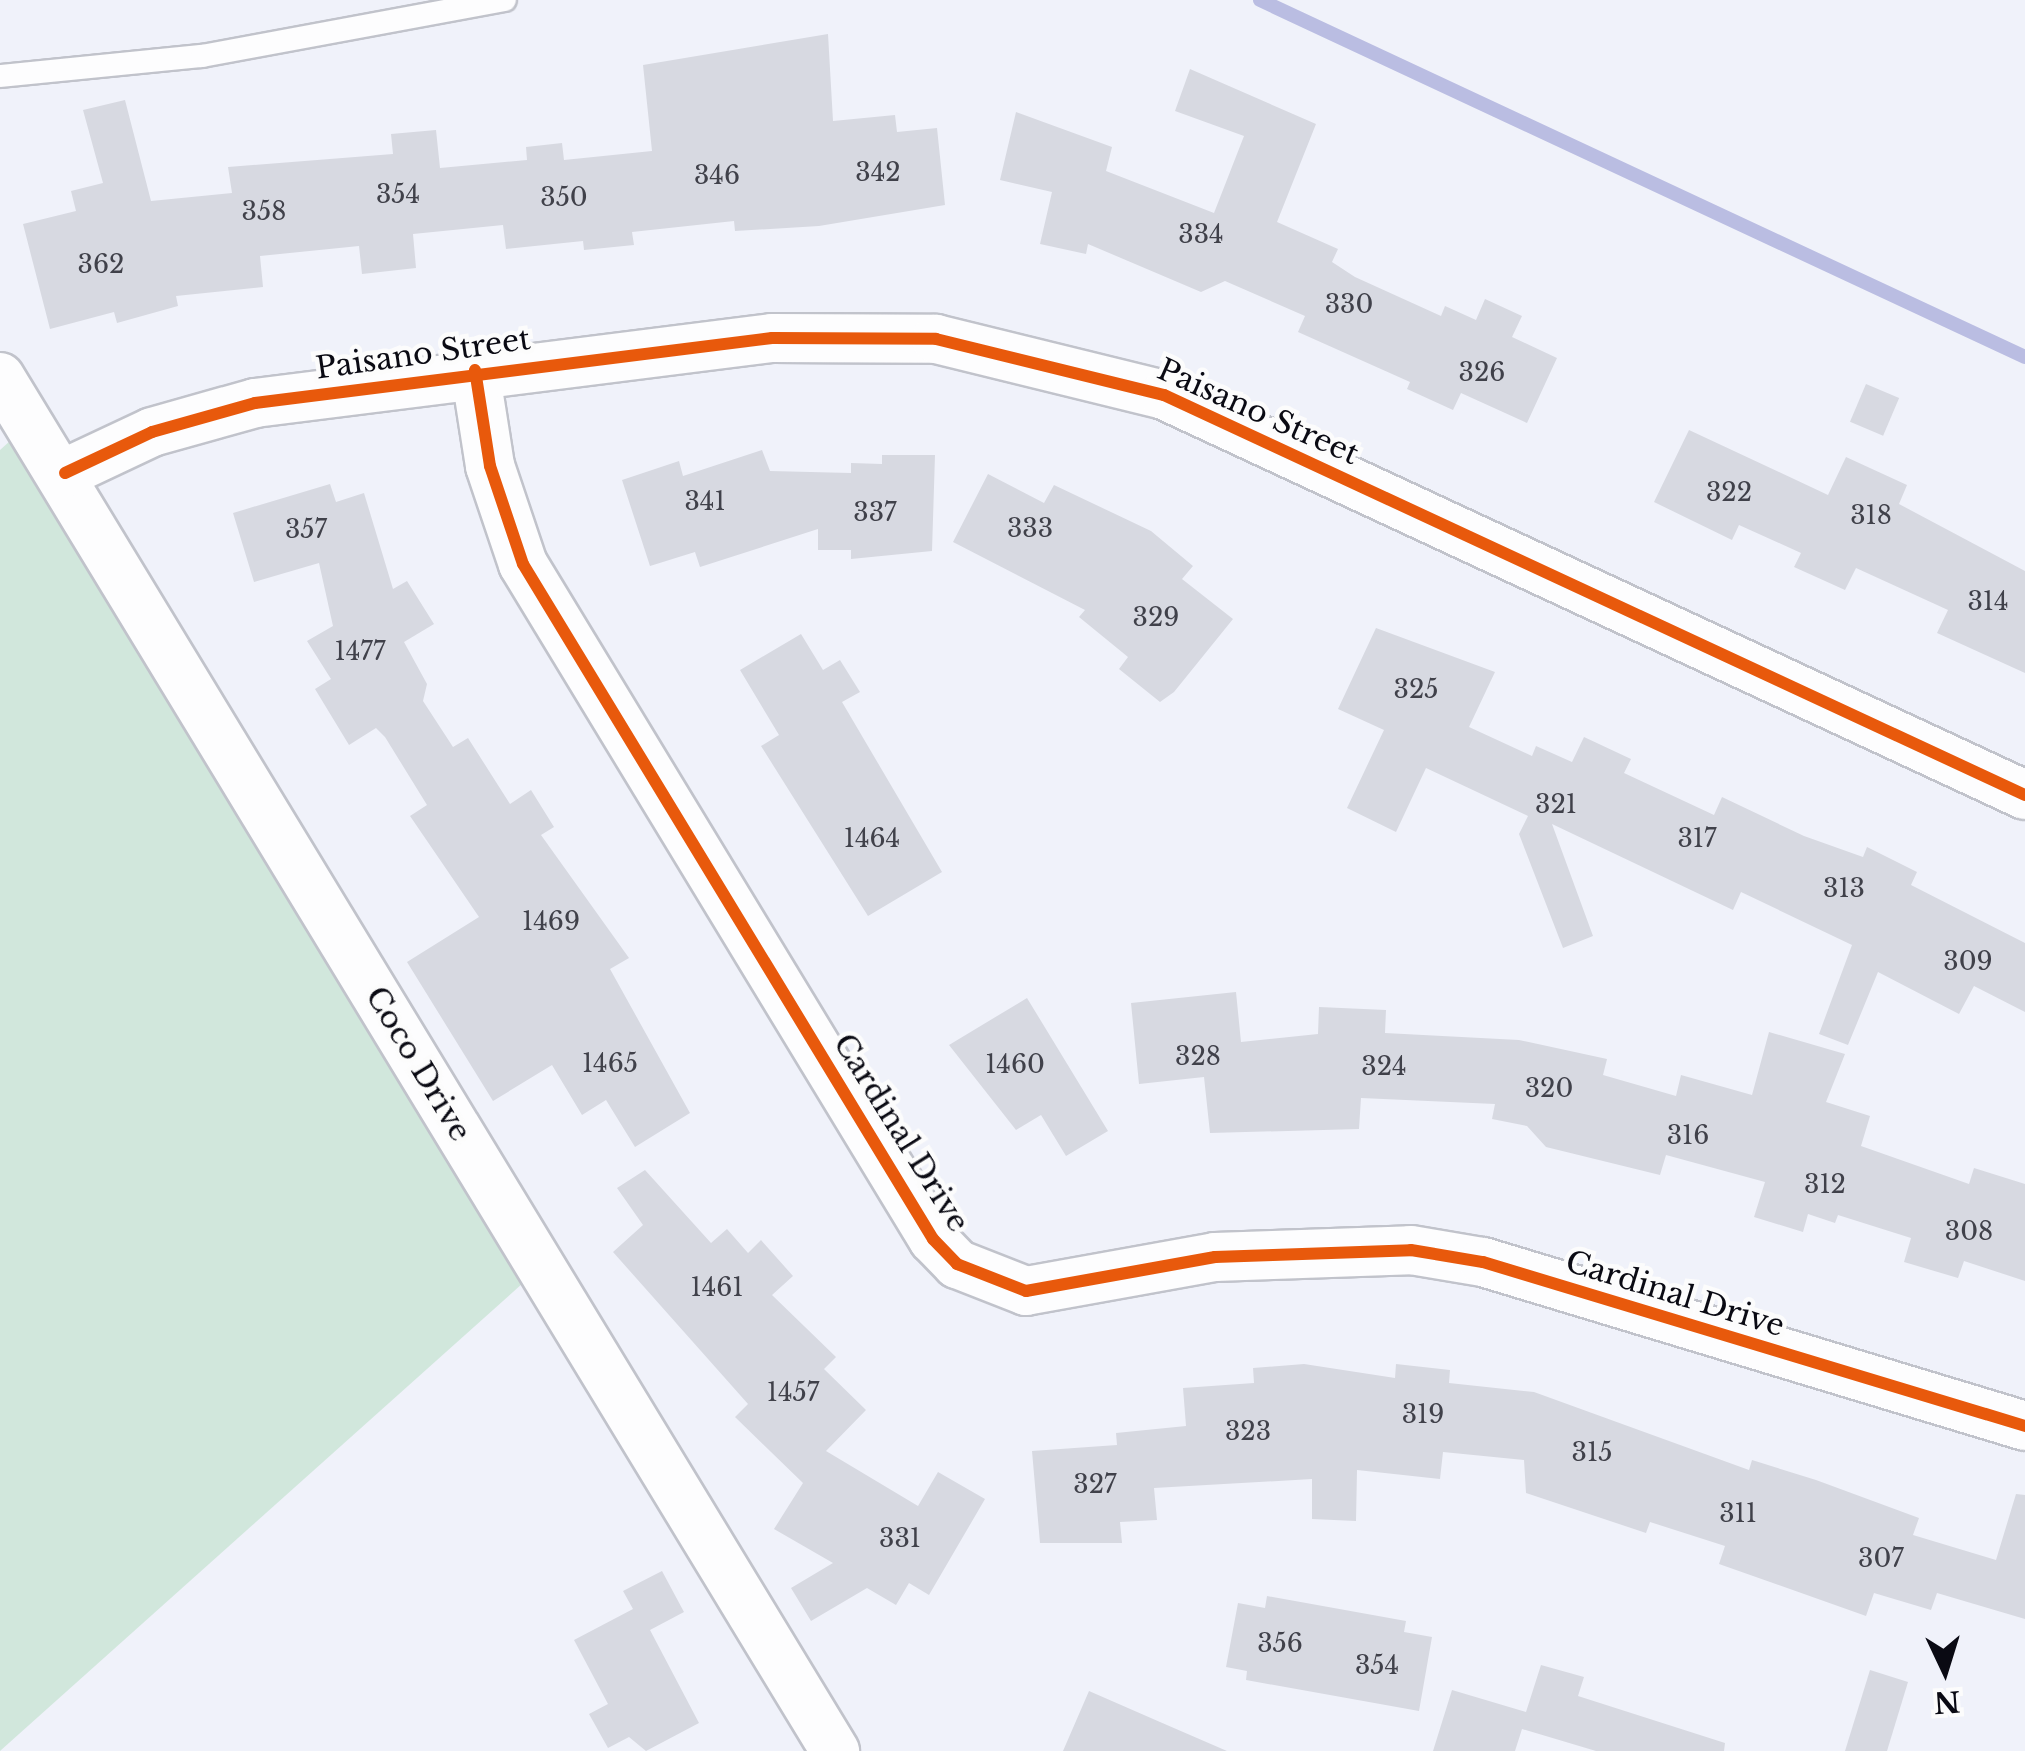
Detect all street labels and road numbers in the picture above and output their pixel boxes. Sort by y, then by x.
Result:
street label: Paisano Street [313,321,533,387]
street label: Paisano Street [1152,352,1364,472]
street label: Coco Drive [358,980,478,1148]
street label: Cardinal Drive [826,1027,976,1239]
street label: Cardinal Drive [1561,1244,1789,1344]

